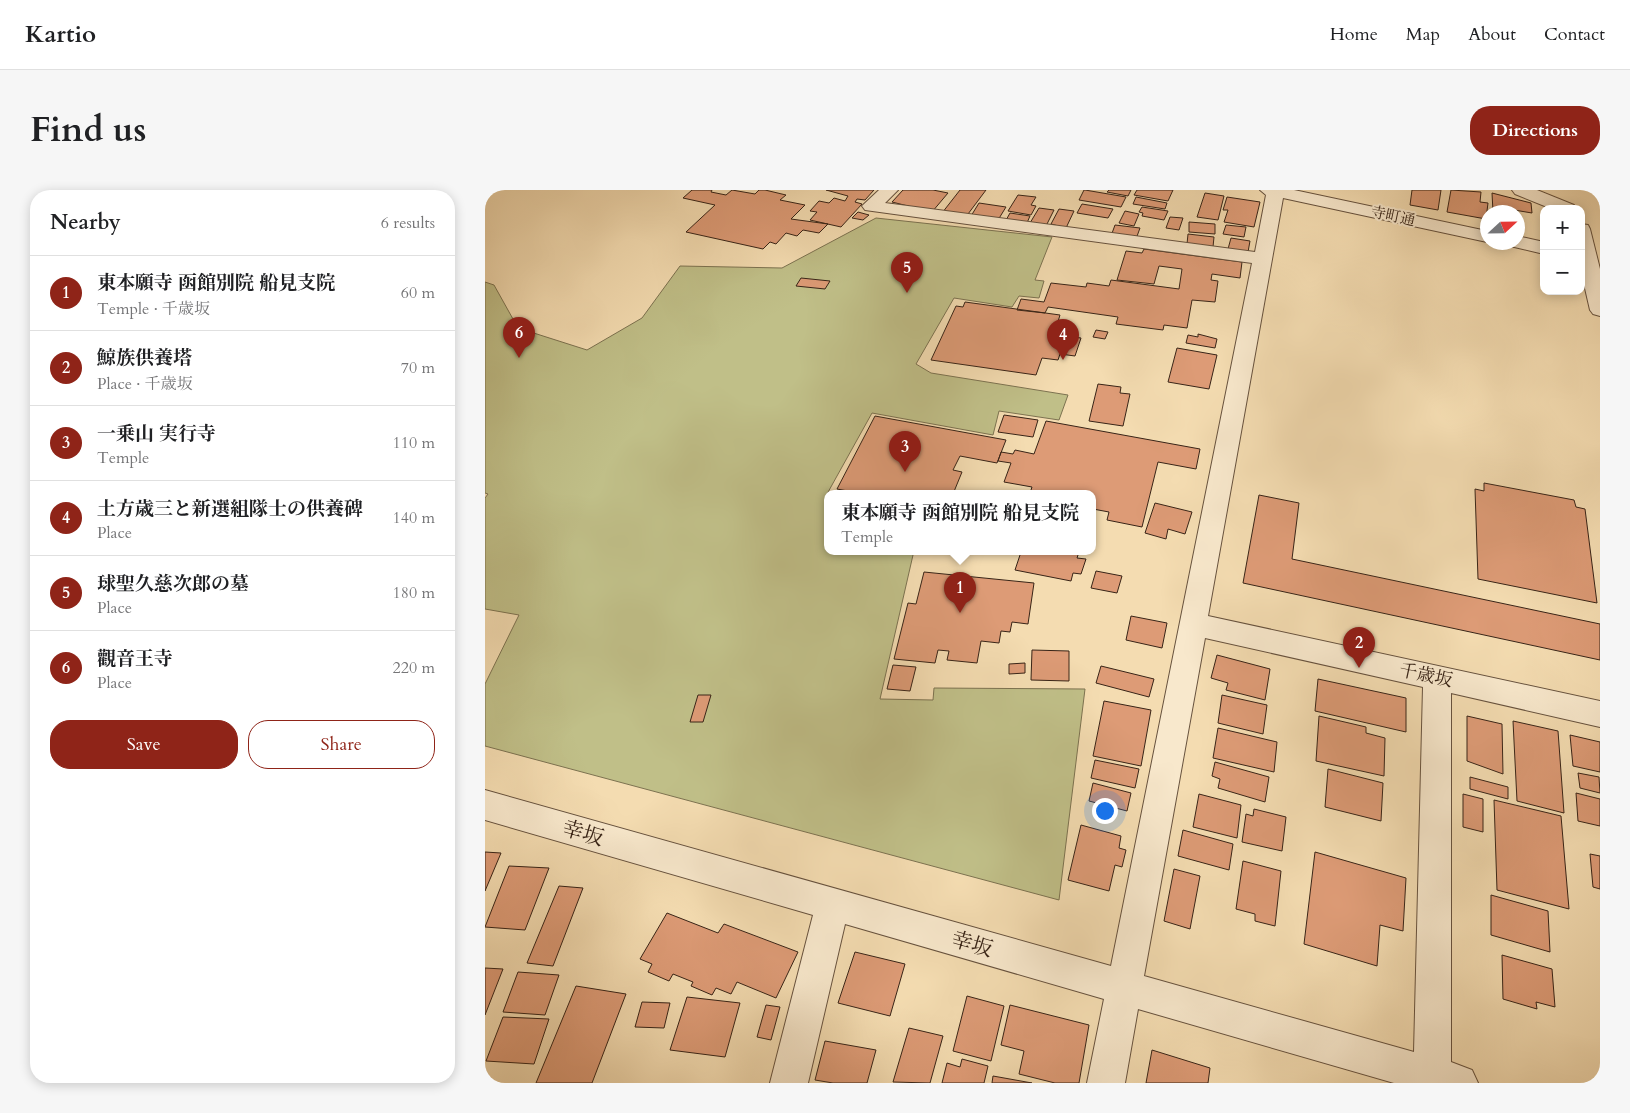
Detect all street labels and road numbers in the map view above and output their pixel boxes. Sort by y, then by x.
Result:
street label: 寺町通 [1369,202,1417,230]
street label: 千歳坂 [1397,658,1455,693]
street label: 幸坂 [559,814,607,853]
street label: 幸坂 [948,925,996,964]

